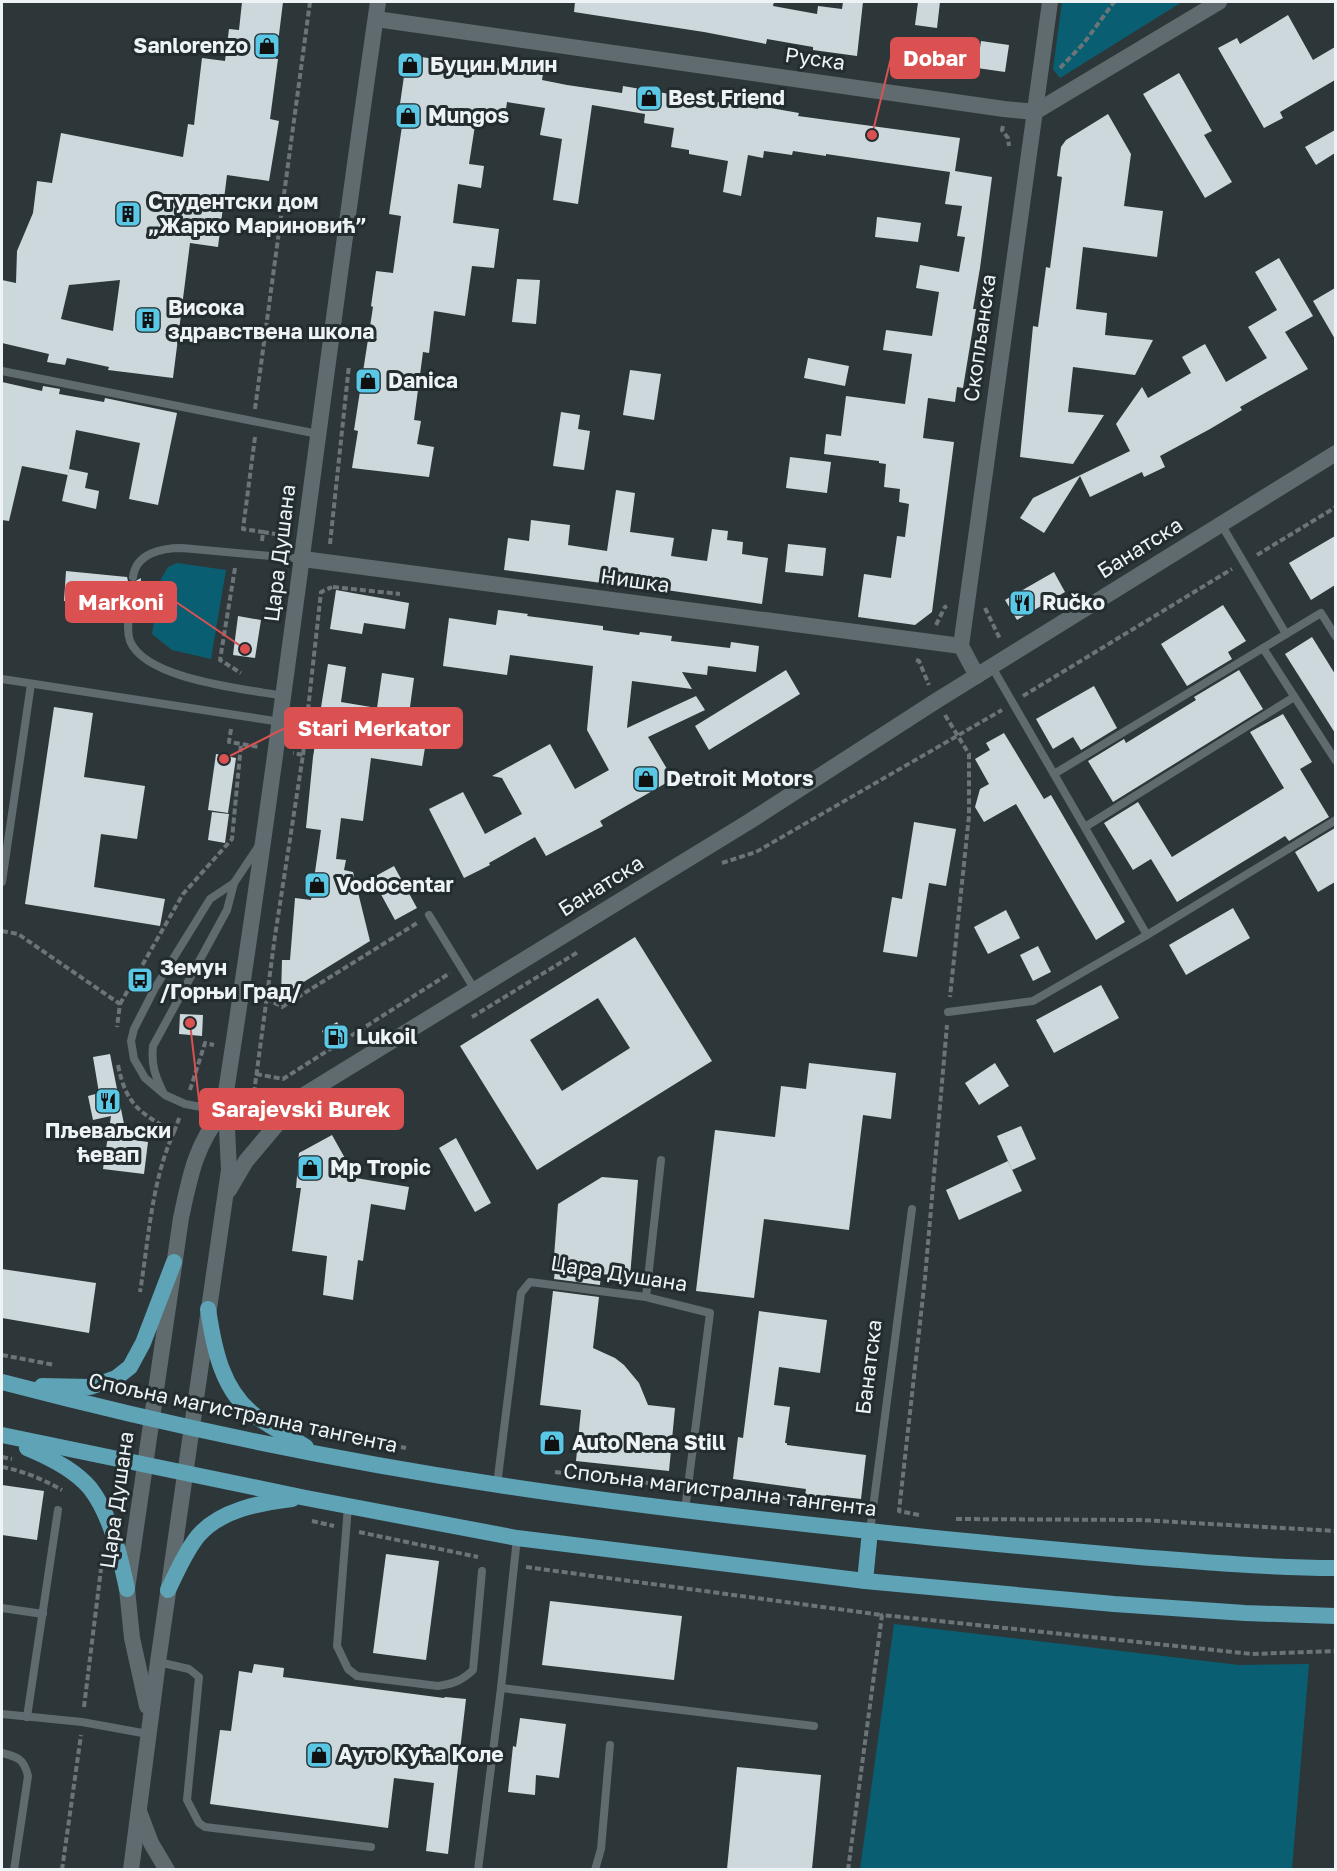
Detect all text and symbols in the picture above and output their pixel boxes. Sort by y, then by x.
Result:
shop icon: Sanlorenzo [252,31,282,61]
place label: Sanlorenzo [133,32,248,58]
callout: Dobar [891,38,979,78]
street label: Руска [783,41,847,75]
text: Dobar [903,44,967,71]
shop icon: Буцин Млин [395,50,425,80]
place label: Буцин Млин [430,51,557,77]
shop icon: Best Friend [634,83,664,113]
place label: Best Friend [668,84,785,110]
shop icon: Mungos [393,101,423,131]
place label: Mungos [428,102,509,128]
place label: Студентски дом „Жарко Мариновић” [148,188,367,238]
building icon: Студентски дом „Жарко Мариновић” [113,199,143,229]
street label: Скопљанска [957,272,1001,403]
place label: Висока здравствена школа [168,294,374,344]
building icon: Висока здравствена школа [133,305,163,335]
shop icon: Danica [353,366,383,396]
place label: Danica [388,367,458,393]
street label: Цара Душана [258,483,300,623]
street label: Банатска [1092,511,1187,583]
street label: Нишка [599,562,671,598]
callout: Markoni [66,582,176,622]
text: Markoni [78,588,164,615]
restaurant icon: Ručko [1007,588,1037,618]
place label: Ručko [1042,589,1105,615]
callout: Stari Merkator [285,708,462,748]
text: Stari Merkator [297,714,451,741]
shop icon: Detroit Motors [631,764,661,794]
place label: Detroit Motors [666,765,814,791]
street label: Банатска [553,849,648,921]
shop icon: Vodocentar [302,870,332,900]
place label: Vodocentar [336,871,454,897]
place label: Земун /Горњи Град/ [160,954,302,1004]
bus stop icon: Земун /Горњи Град/ [125,965,155,995]
fuel station icon: Lukoil [321,1022,351,1052]
place label: Lukoil [356,1023,417,1049]
restaurant icon: Пљеваљски ћевап [93,1086,123,1116]
callout: Sarajevski Burek [200,1089,403,1129]
text: Sarajevski Burek [211,1095,391,1122]
place label: Пљеваљски ћевап [45,1117,171,1167]
shop icon: Mp Tropic [295,1153,325,1183]
place label: Mp Tropic [330,1154,431,1180]
street label: Цара Душана [549,1249,689,1297]
street label: Банатска [849,1318,887,1416]
street label: Спољна магистрална тангента [86,1366,400,1458]
shop icon: Auto Nena Still [537,1428,567,1458]
place label: Auto Nena Still [572,1429,726,1455]
street label: Цара Душана [94,1430,138,1570]
street label: Спољна магистрална тангента [562,1457,878,1521]
shop icon: Ауто Кућа Коле [304,1740,334,1770]
place label: Ауто Кућа Коле [338,1741,504,1767]

